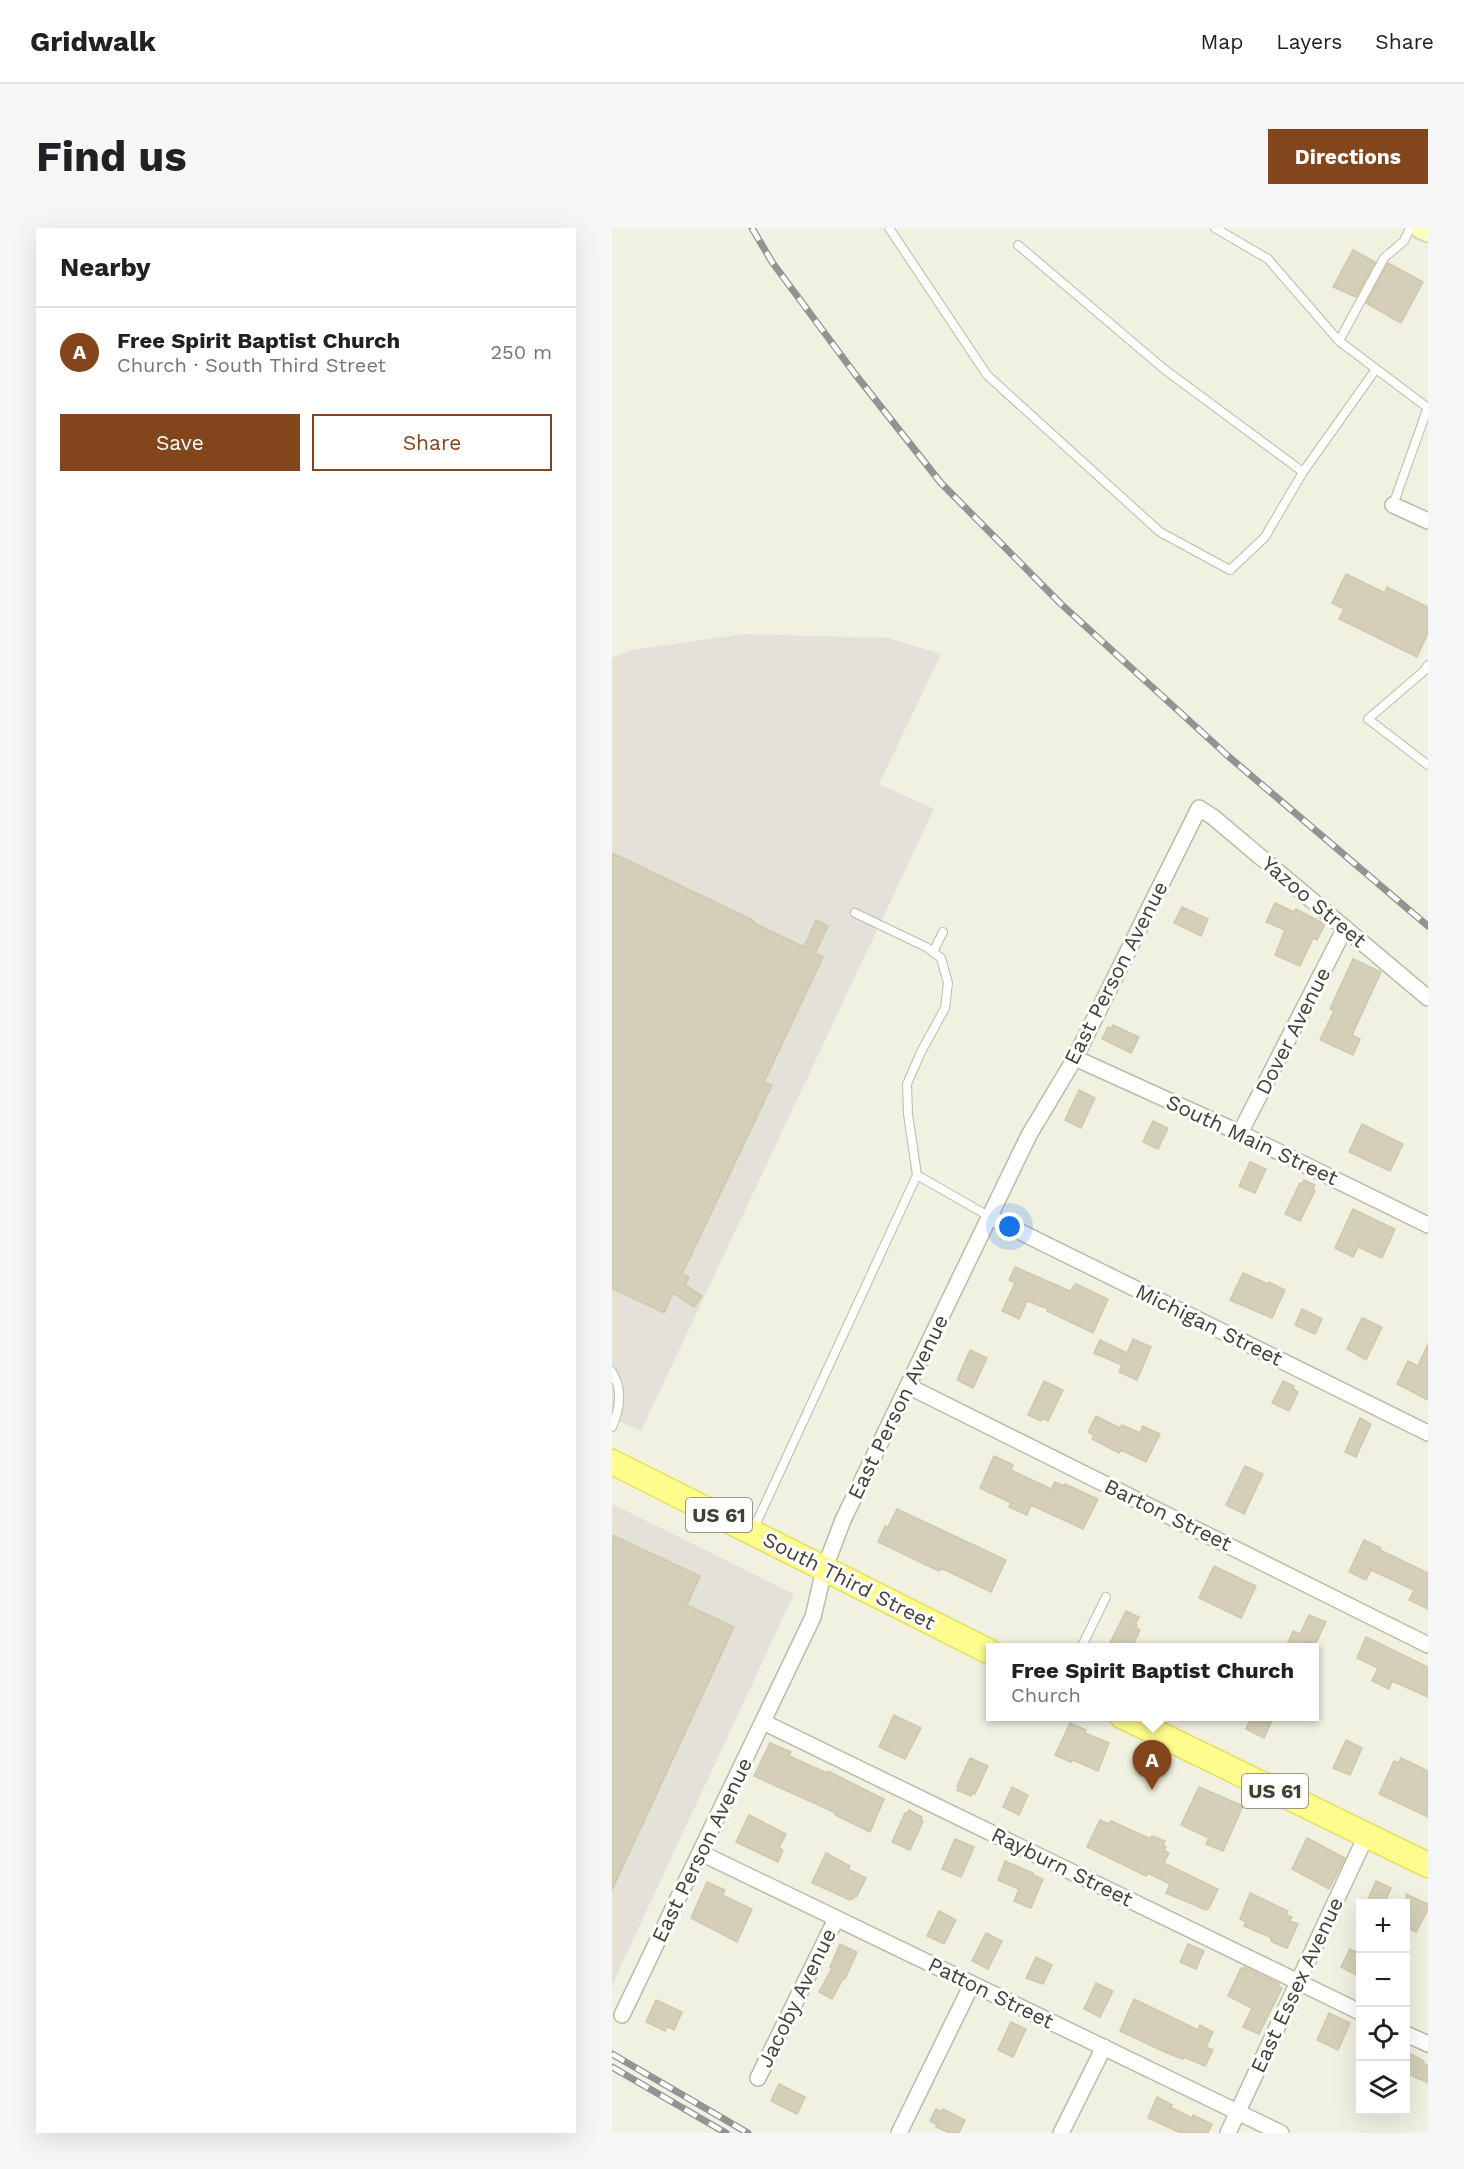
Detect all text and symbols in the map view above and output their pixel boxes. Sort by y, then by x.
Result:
text: Gridwalk [30,25,156,58]
text: Map [1200,29,1243,54]
text: Layers [1276,29,1342,54]
text: Share [1375,29,1434,54]
button: Directions [1268,129,1428,184]
text: Find us [36,132,187,181]
text: Nearby [60,252,151,282]
text: Free Spirit Baptist Church [117,328,400,353]
text: A [73,340,86,364]
text: 250 m [490,340,552,364]
text: Church · South Third Street [117,353,386,377]
button: Save [60,414,300,471]
button: Share [312,414,552,471]
street label: Yazoo Street [1257,851,1372,953]
street label: East Person Avenue [1058,877,1173,1069]
street label: Dover Avenue [1250,963,1335,1099]
street label: South Main Street [1162,1089,1342,1190]
your location [995,1212,1024,1241]
street label: Michigan Street [1132,1278,1287,1371]
street label: East Person Avenue [842,1310,953,1503]
street label: Barton Street [1101,1473,1236,1556]
road number: US 61 [686,1498,752,1532]
street label: South Third Street [759,1526,940,1635]
popup [986,1643,1319,1721]
text: Free Spirit Baptist Church [1011,1658,1294,1683]
text: Church [1011,1683,1081,1707]
pin: A [1132,1740,1172,1790]
street label: East Person Avenue [646,1753,757,1946]
road number: US 61 [1242,1774,1308,1808]
street label: Rayburn Street [987,1822,1137,1912]
street label: East Essex Avenue [1245,1893,1348,2077]
map controls [1356,1899,1410,2115]
button: + [1356,1899,1410,1953]
street label: Jacoby Avenue [752,1924,841,2071]
street label: Patton Street [924,1951,1058,2034]
button: − [1356,1953,1410,2007]
button: locate [1356,2007,1410,2061]
button: layers [1356,2061,1410,2115]

